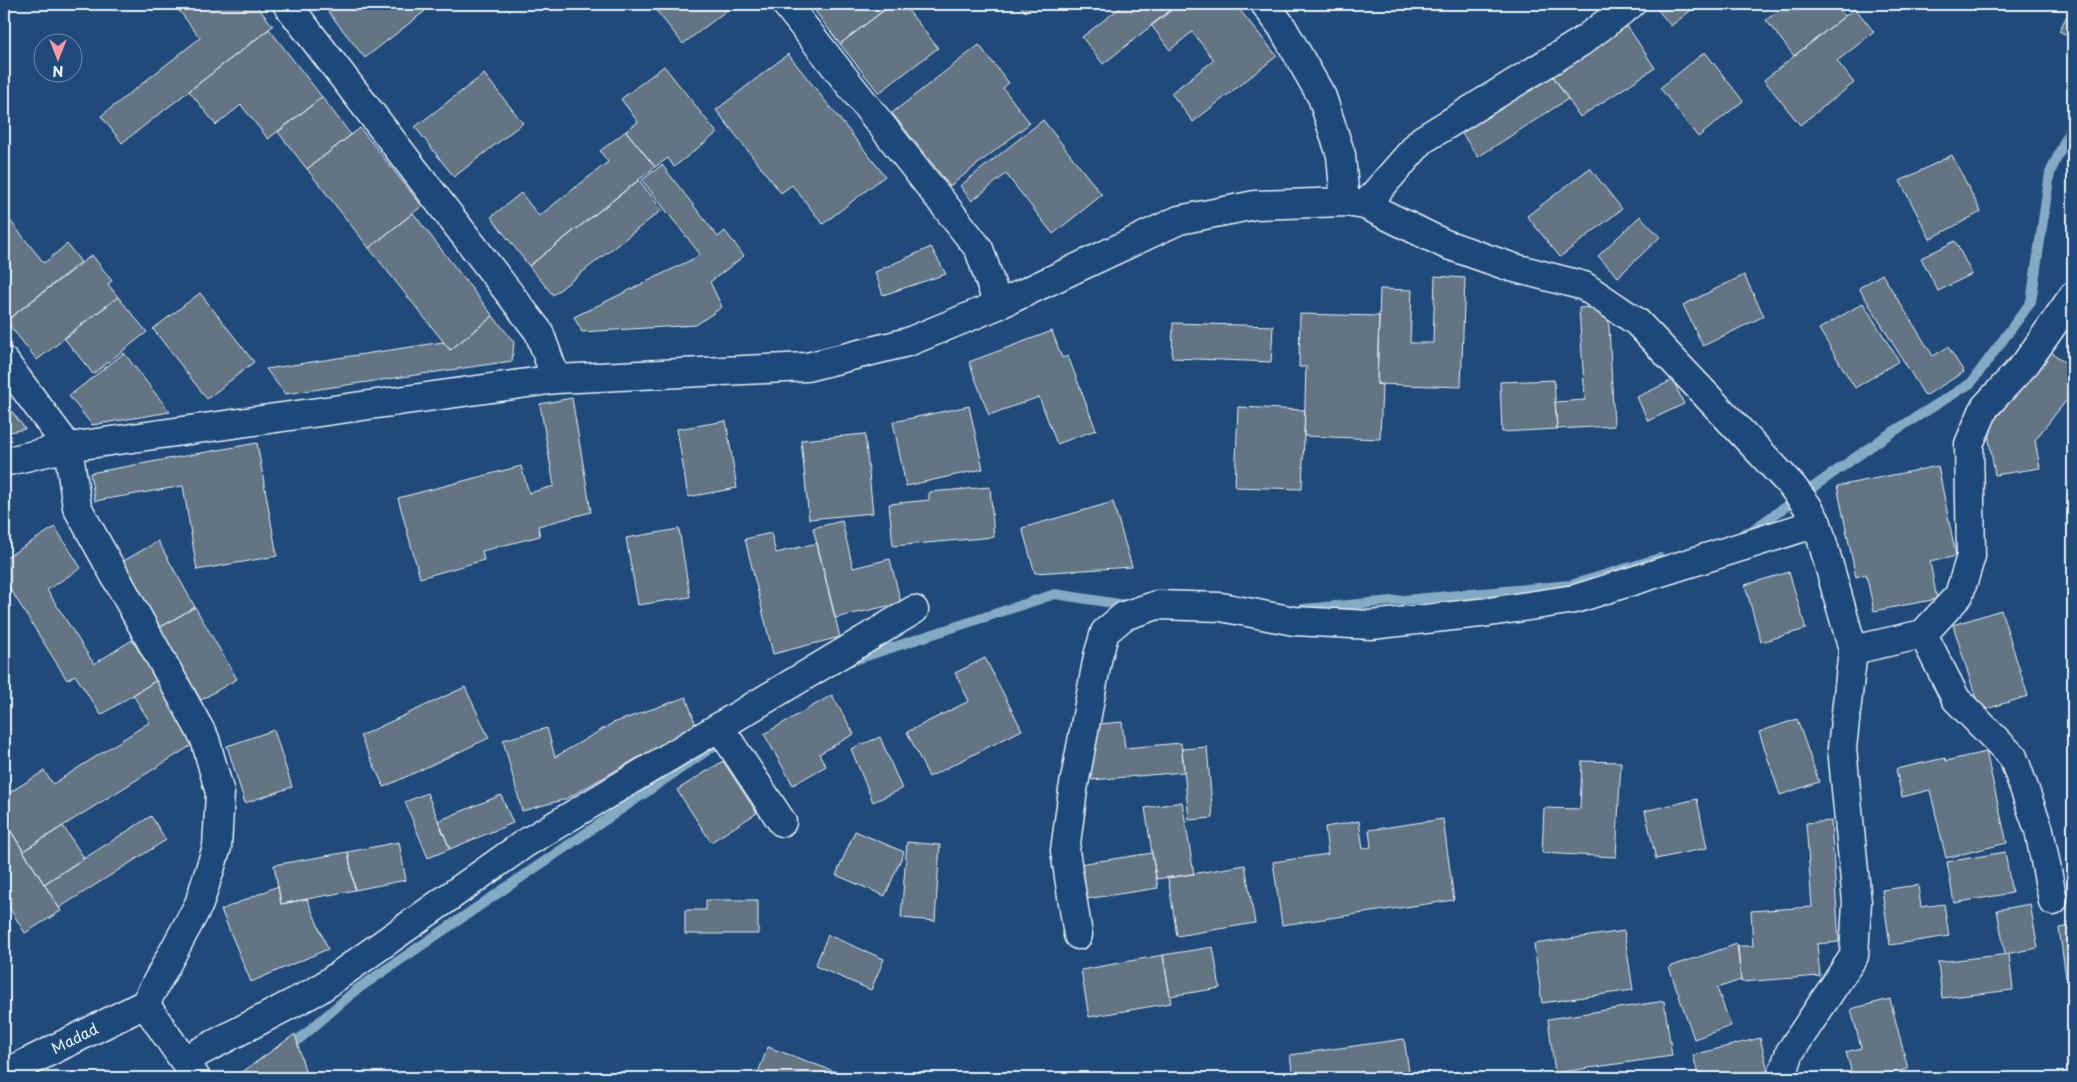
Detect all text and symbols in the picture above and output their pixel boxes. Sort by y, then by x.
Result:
north arrow [32,32,82,82]
text: N [52,61,64,82]
street label: Madad [47,1016,102,1059]

